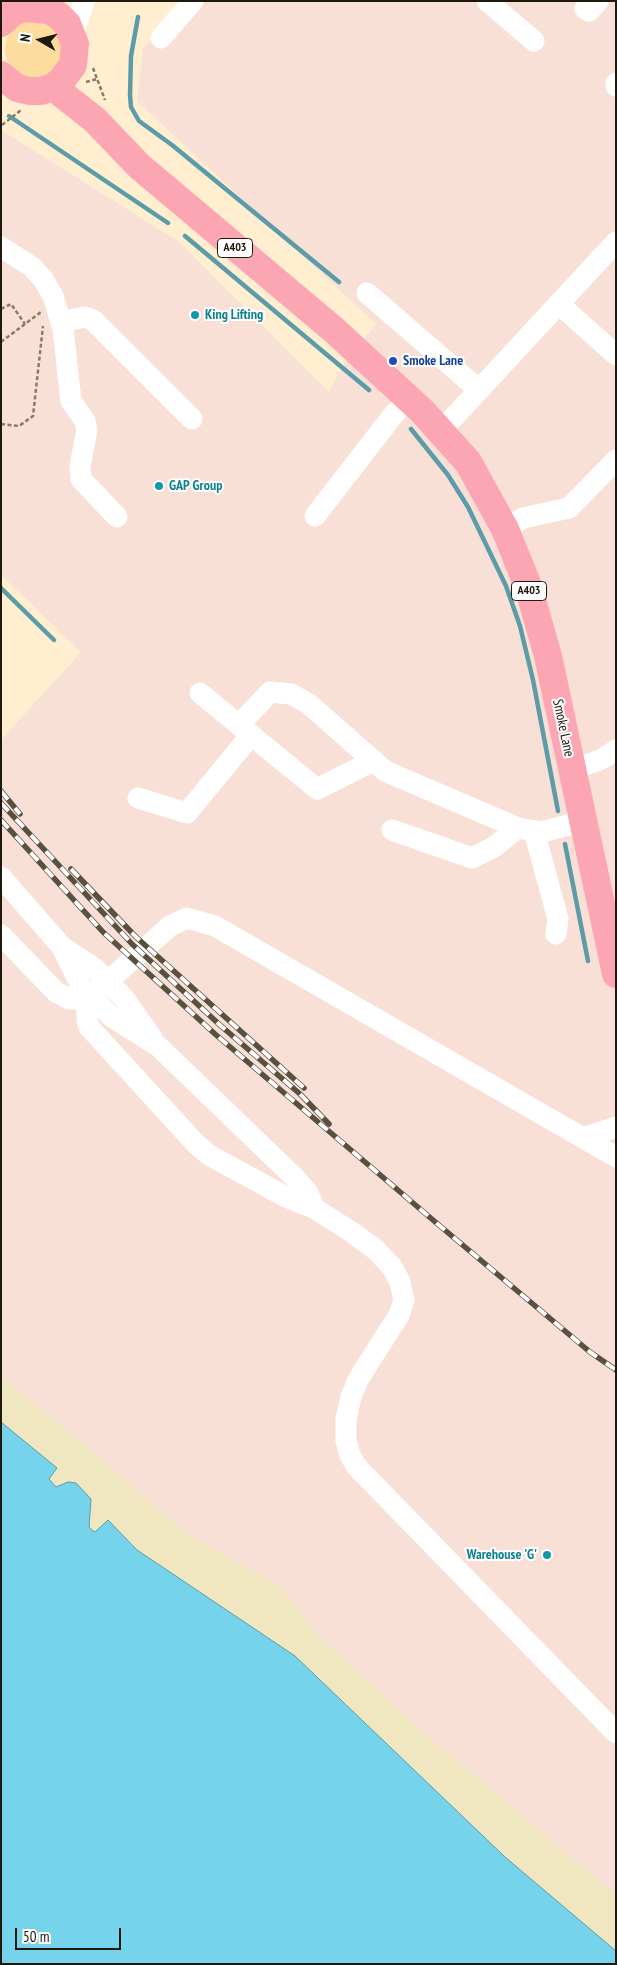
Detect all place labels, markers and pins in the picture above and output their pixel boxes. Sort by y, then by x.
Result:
place label: King Lifting [205,307,263,323]
marker: King Lifting [189,309,201,321]
place label: Smoke Lane [403,353,463,369]
marker: Smoke Lane [387,355,399,367]
place label: GAP Group [169,478,222,494]
marker: GAP Group [153,480,165,492]
place label: Warehouse 'G' [466,1547,537,1563]
marker: Warehouse 'G' [541,1549,553,1561]

